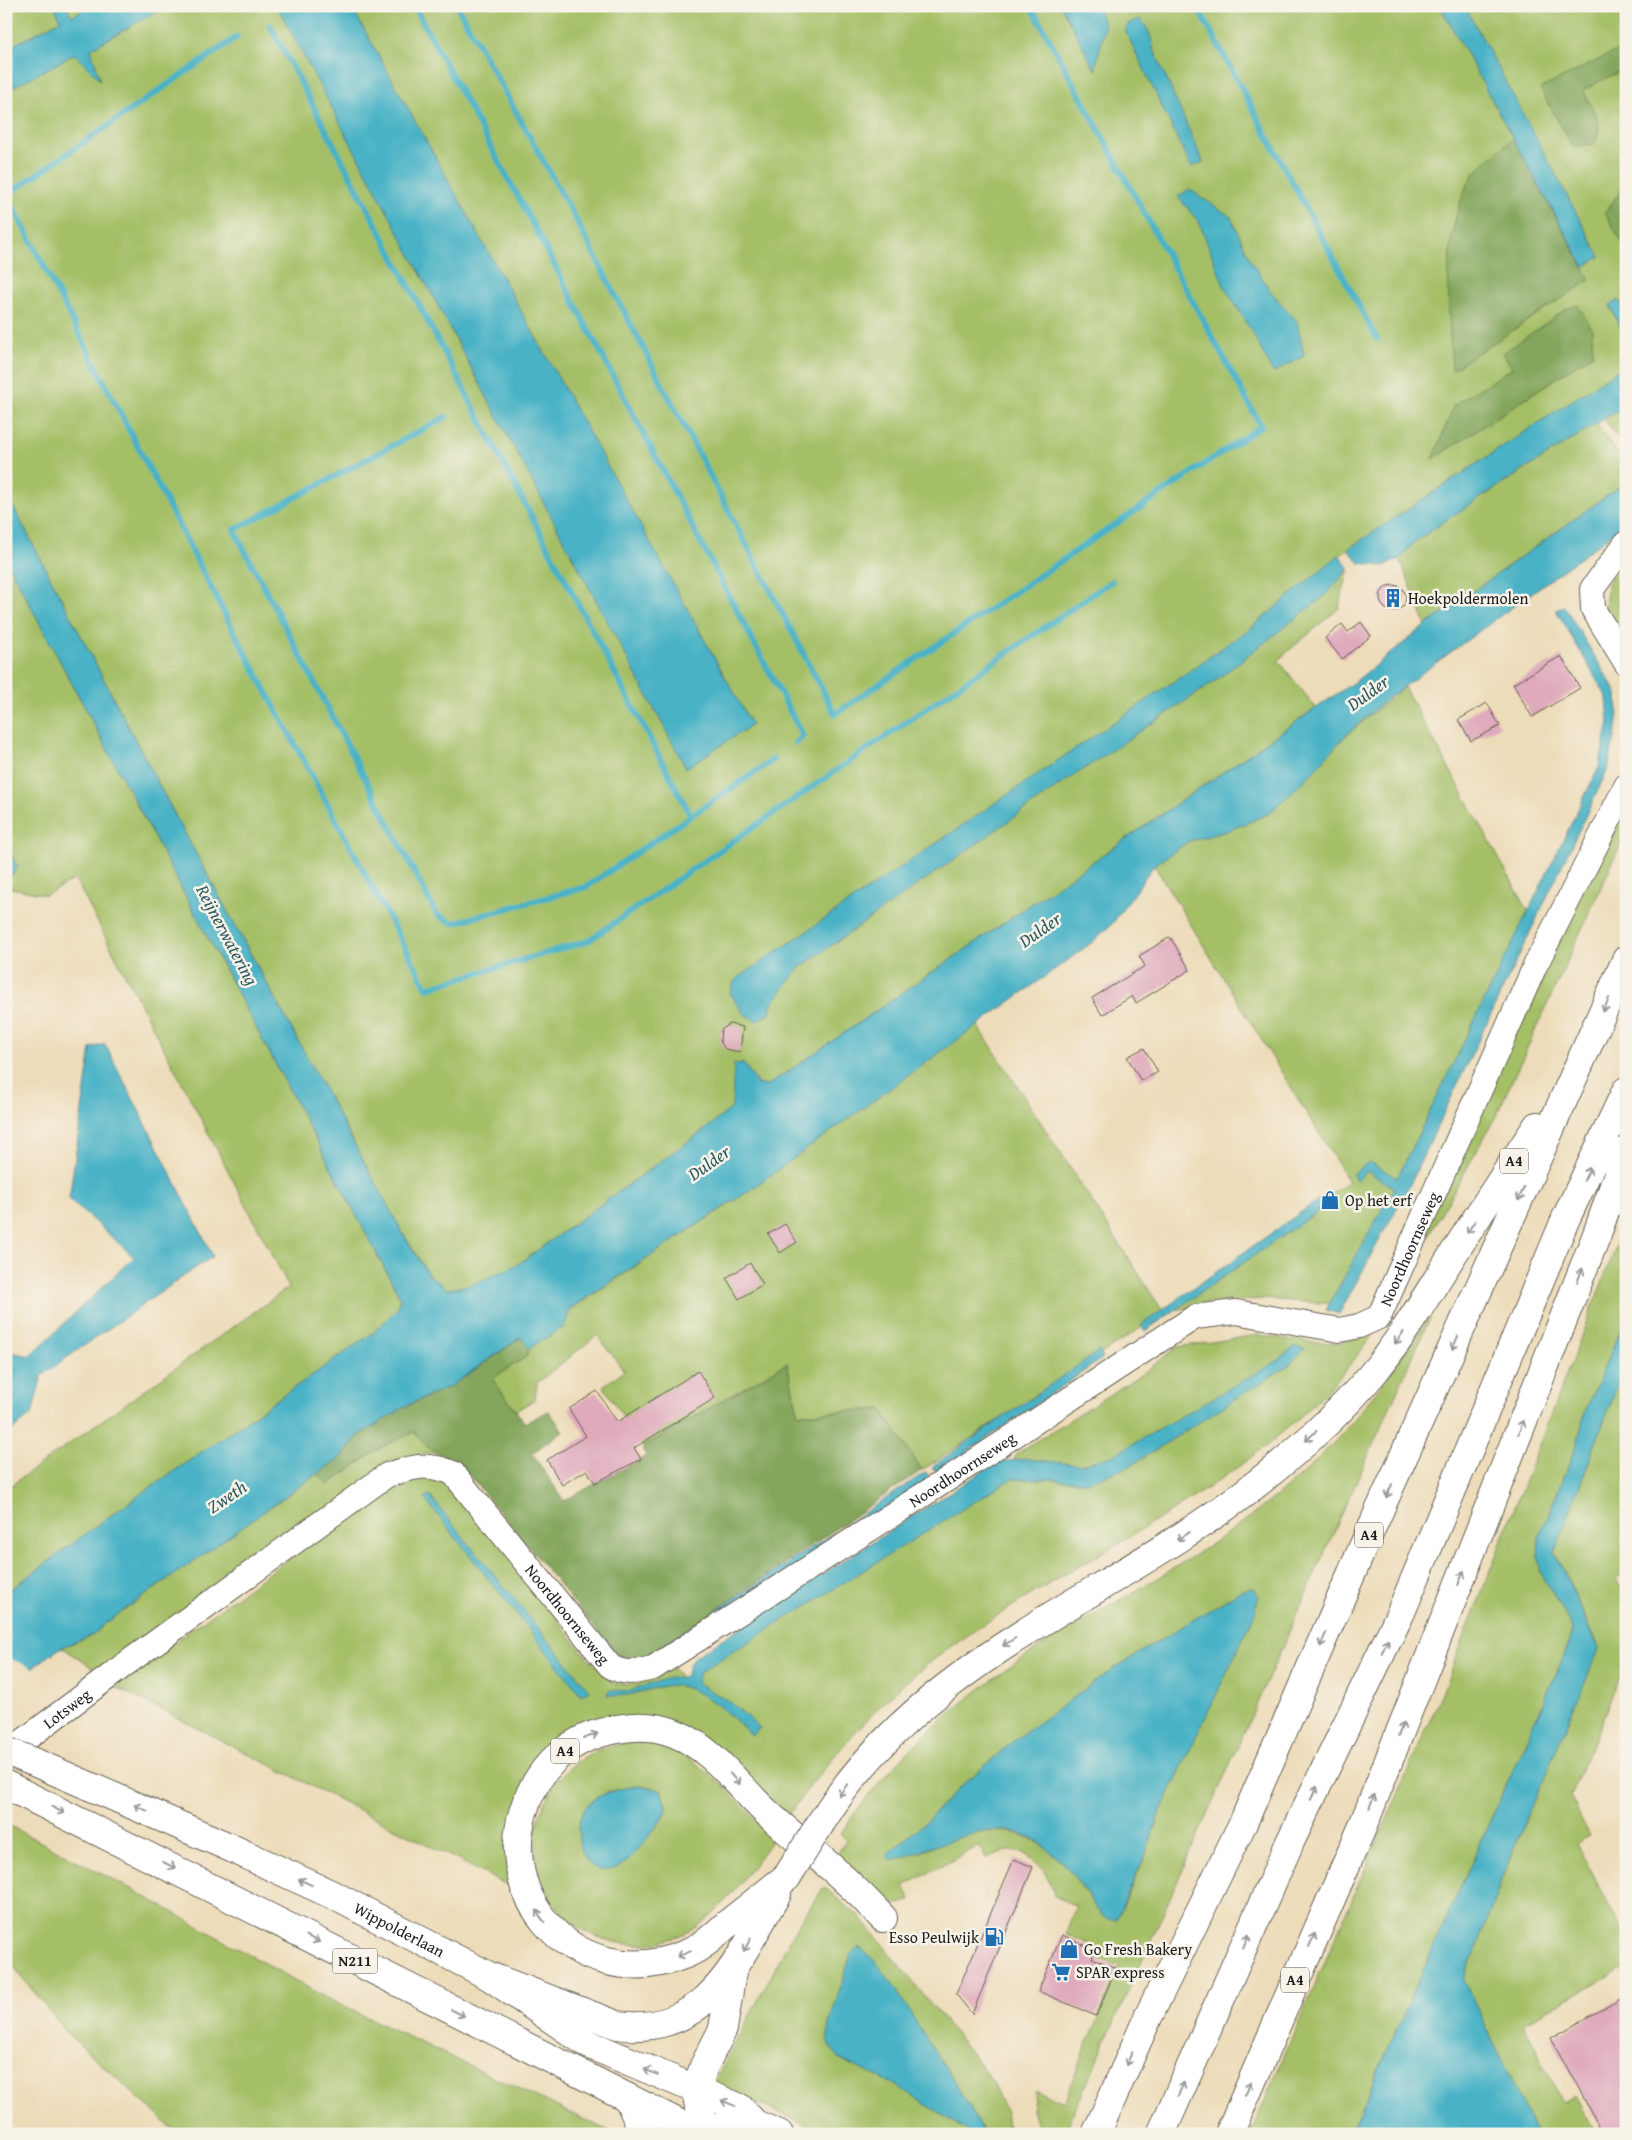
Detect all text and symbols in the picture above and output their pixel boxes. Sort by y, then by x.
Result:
place label: Hoekpoldermolen [1408,586,1529,610]
building icon: Hoekpoldermolen [1382,587,1404,609]
water label: Dulder [1340,667,1395,718]
water label: Reijnerwatering [189,879,265,990]
water label: Dulder [1012,905,1067,955]
one-way arrow [1600,997,1610,1012]
water label: Dulder [681,1138,736,1188]
road number: A4 [1500,1148,1528,1174]
one-way arrow [1582,1166,1592,1181]
one-way arrow [1516,1186,1526,1201]
place label: Op het erf [1345,1188,1414,1212]
street label: Noordhoornseweg [1373,1188,1445,1310]
shop icon: Op het erf [1319,1189,1341,1211]
one-way arrow [1466,1219,1476,1233]
one-way arrow [1576,1268,1586,1283]
one-way arrow [1394,1331,1404,1345]
one-way arrow [1449,1335,1459,1350]
one-way arrow [1517,1419,1526,1435]
street label: Noordhoornseweg [904,1426,1020,1513]
one-way arrow [1305,1430,1318,1442]
water label: Zweth [201,1473,252,1520]
one-way arrow [1383,1483,1393,1498]
road number: A4 [1355,1522,1383,1548]
one-way arrow [1177,1531,1191,1541]
street label: Noordhoornseweg [520,1559,616,1669]
one-way arrow [1457,1571,1467,1586]
one-way arrow [1318,1632,1328,1647]
one-way arrow [1002,1637,1016,1647]
one-way arrow [1380,1639,1390,1654]
street label: Lotsweg [38,1682,96,1734]
one-way arrow [1397,1721,1406,1737]
one-way arrow [582,1731,598,1740]
road number: A4 [551,1738,579,1764]
one-way arrow [729,1772,741,1785]
one-way arrow [838,1783,849,1796]
one-way arrow [1310,1786,1319,1801]
one-way arrow [1368,1794,1377,1809]
one-way arrow [134,1802,149,1812]
one-way arrow [50,1806,65,1815]
one-way arrow [161,1860,176,1870]
one-way arrow [298,1877,313,1887]
street label: Wippolderlaan [350,1896,449,1963]
one-way arrow [535,1909,545,1923]
place label: Esso Peulwijk [889,1925,980,1949]
fuel station icon: Esso Peulwijk [983,1926,1005,1948]
one-way arrow [1308,1933,1318,1948]
one-way arrow [1242,1934,1252,1949]
one-way arrow [305,1935,320,1944]
one-way arrow [741,1937,751,1952]
place label: Go Fresh Bakery [1084,1937,1192,1961]
shop icon: Go Fresh Bakery [1058,1938,1080,1960]
road number: N211 [332,1948,378,1974]
one-way arrow [677,1950,692,1960]
place label: SPAR express [1076,1960,1165,1984]
supermarket icon: SPAR express [1050,1961,1072,1983]
road number: A4 [1281,1968,1309,1992]
one-way arrow [450,2009,465,2018]
one-way arrow [1123,2051,1133,2066]
one-way arrow [644,2067,659,2076]
one-way arrow [1176,2082,1186,2097]
one-way arrow [1243,2082,1253,2097]
one-way arrow [721,2098,736,2107]

